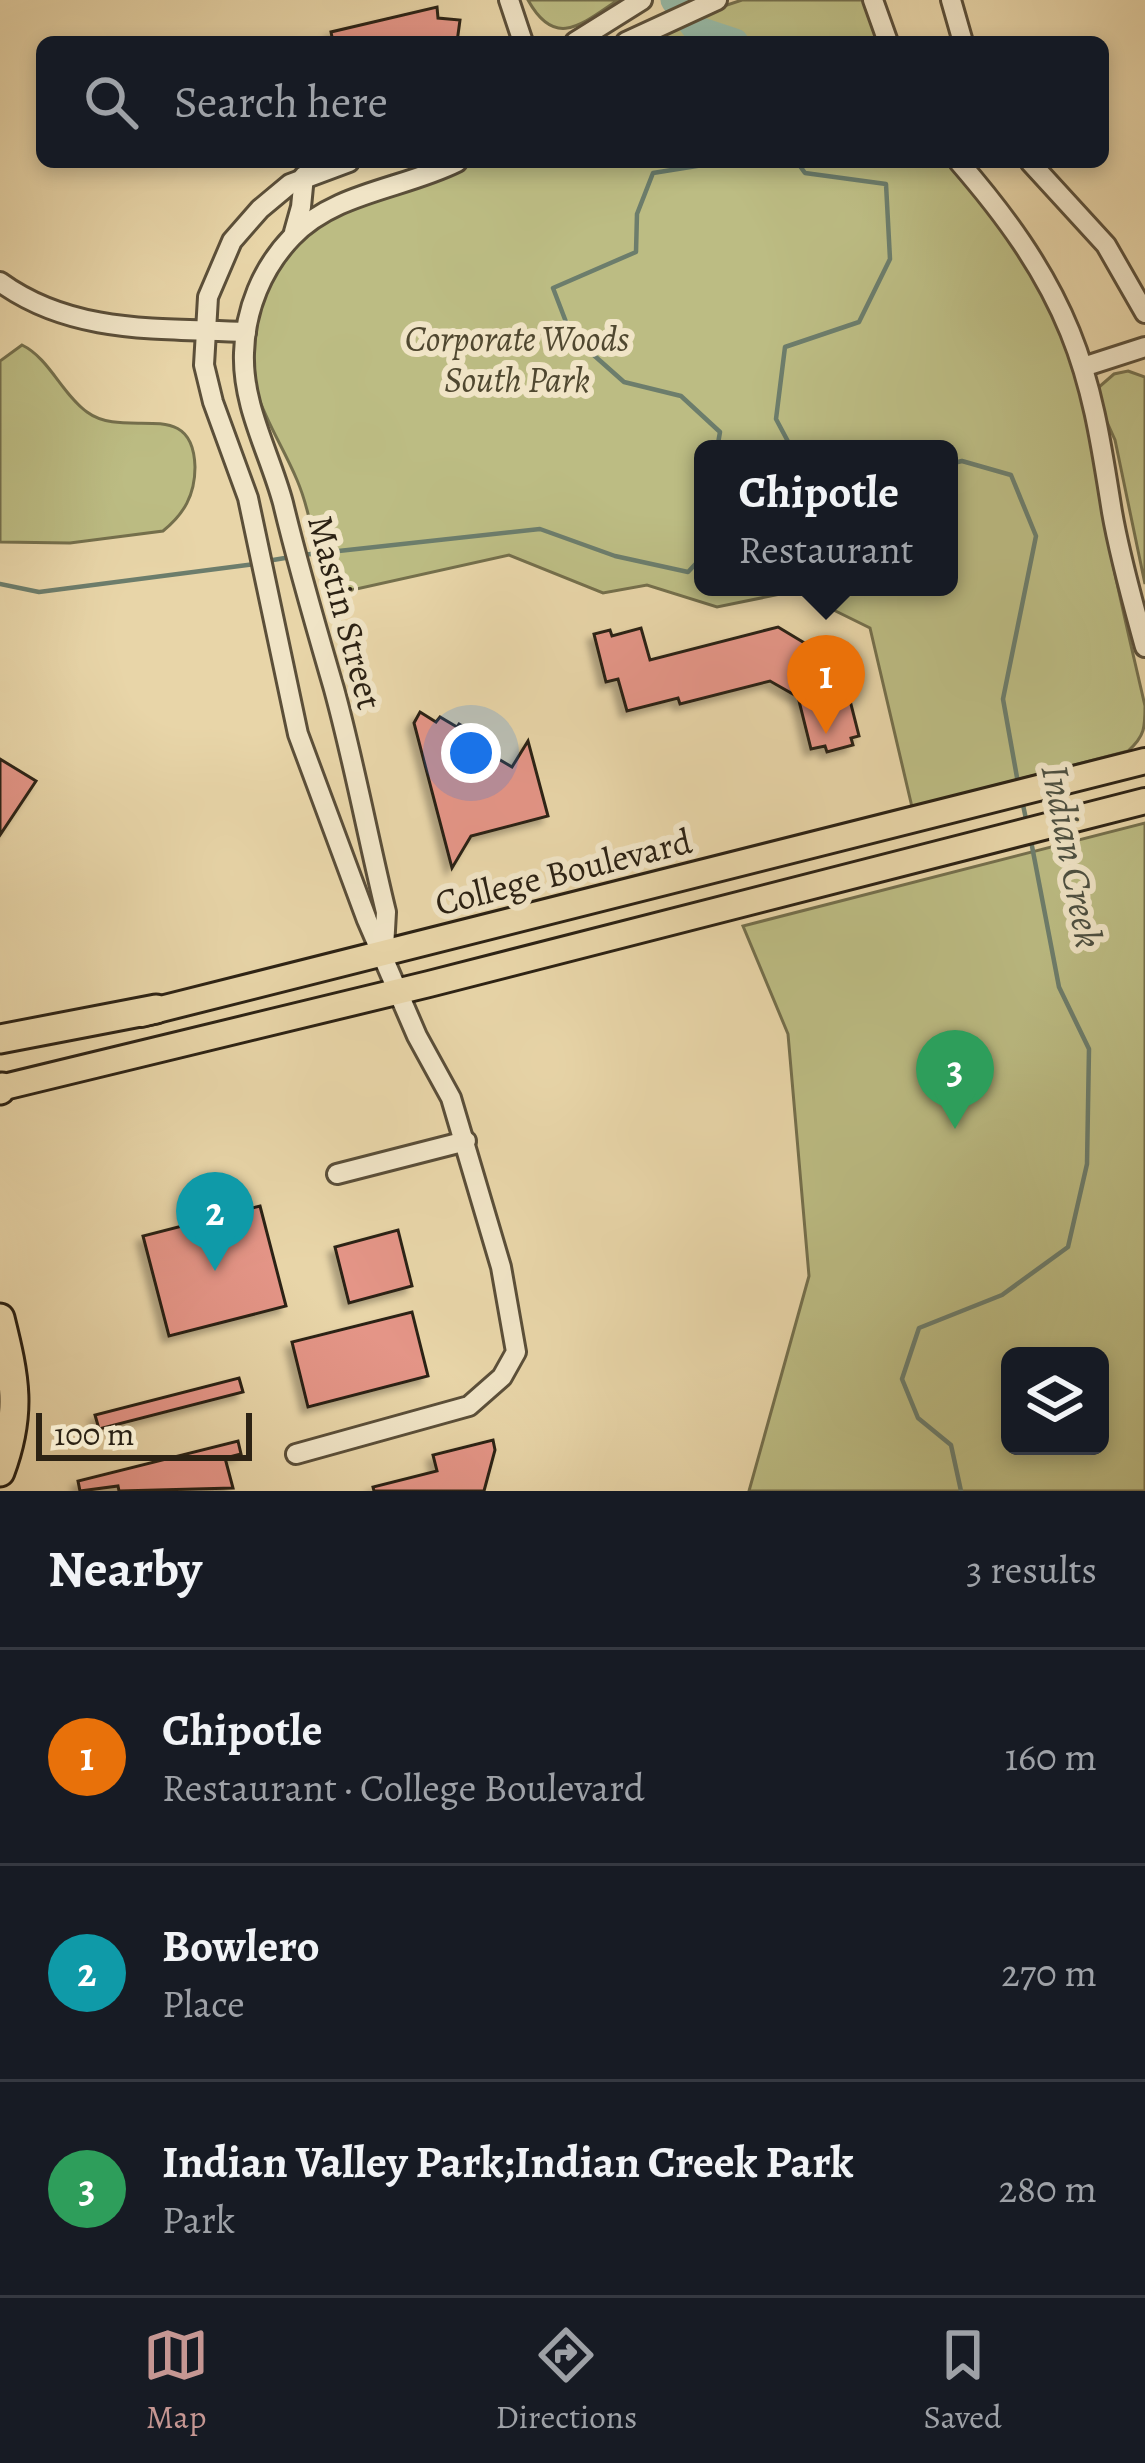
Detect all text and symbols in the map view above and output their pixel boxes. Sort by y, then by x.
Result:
search box [36,36,1109,168]
icon: search [78,69,144,135]
text: Search here [174,71,388,133]
park label: Corporate Woods South Park [405,314,629,404]
popup [694,440,958,596]
text: Chipotle [739,461,899,523]
street label: Mastin Street [296,510,395,715]
text: Restaurant [739,523,913,576]
pin: 1 [787,635,865,734]
your location [441,723,501,783]
water label: Indian Creek [1029,760,1116,952]
street label: College Boulevard [430,816,697,927]
pin: 3 [916,1030,994,1129]
pin: 2 [176,1172,254,1271]
map controls [1001,1347,1109,1455]
button: layers [1001,1347,1109,1455]
scale bar [36,1407,252,1460]
text: 100 m [54,1411,134,1456]
text: Nearby [48,1534,202,1604]
text: 3 results [966,1543,1097,1596]
text: Chipotle [162,1699,322,1761]
text: 1 [80,1730,94,1783]
text: 160 m [1005,1730,1097,1783]
text: Restaurant · College Boulevard [162,1761,645,1814]
text: Bowlero [162,1915,320,1977]
text: 2 [78,1946,96,1999]
text: 270 m [1001,1946,1097,1999]
text: Place [162,1977,245,2030]
text: Indian Valley Park;Indian Creek Park [162,2131,854,2193]
text: 3 [79,2162,95,2215]
text: 280 m [999,2162,1097,2215]
text: Park [162,2193,235,2246]
tab: Map [143,2322,209,2439]
tab: Directions [496,2322,637,2439]
tab: Saved [924,2322,1002,2439]

